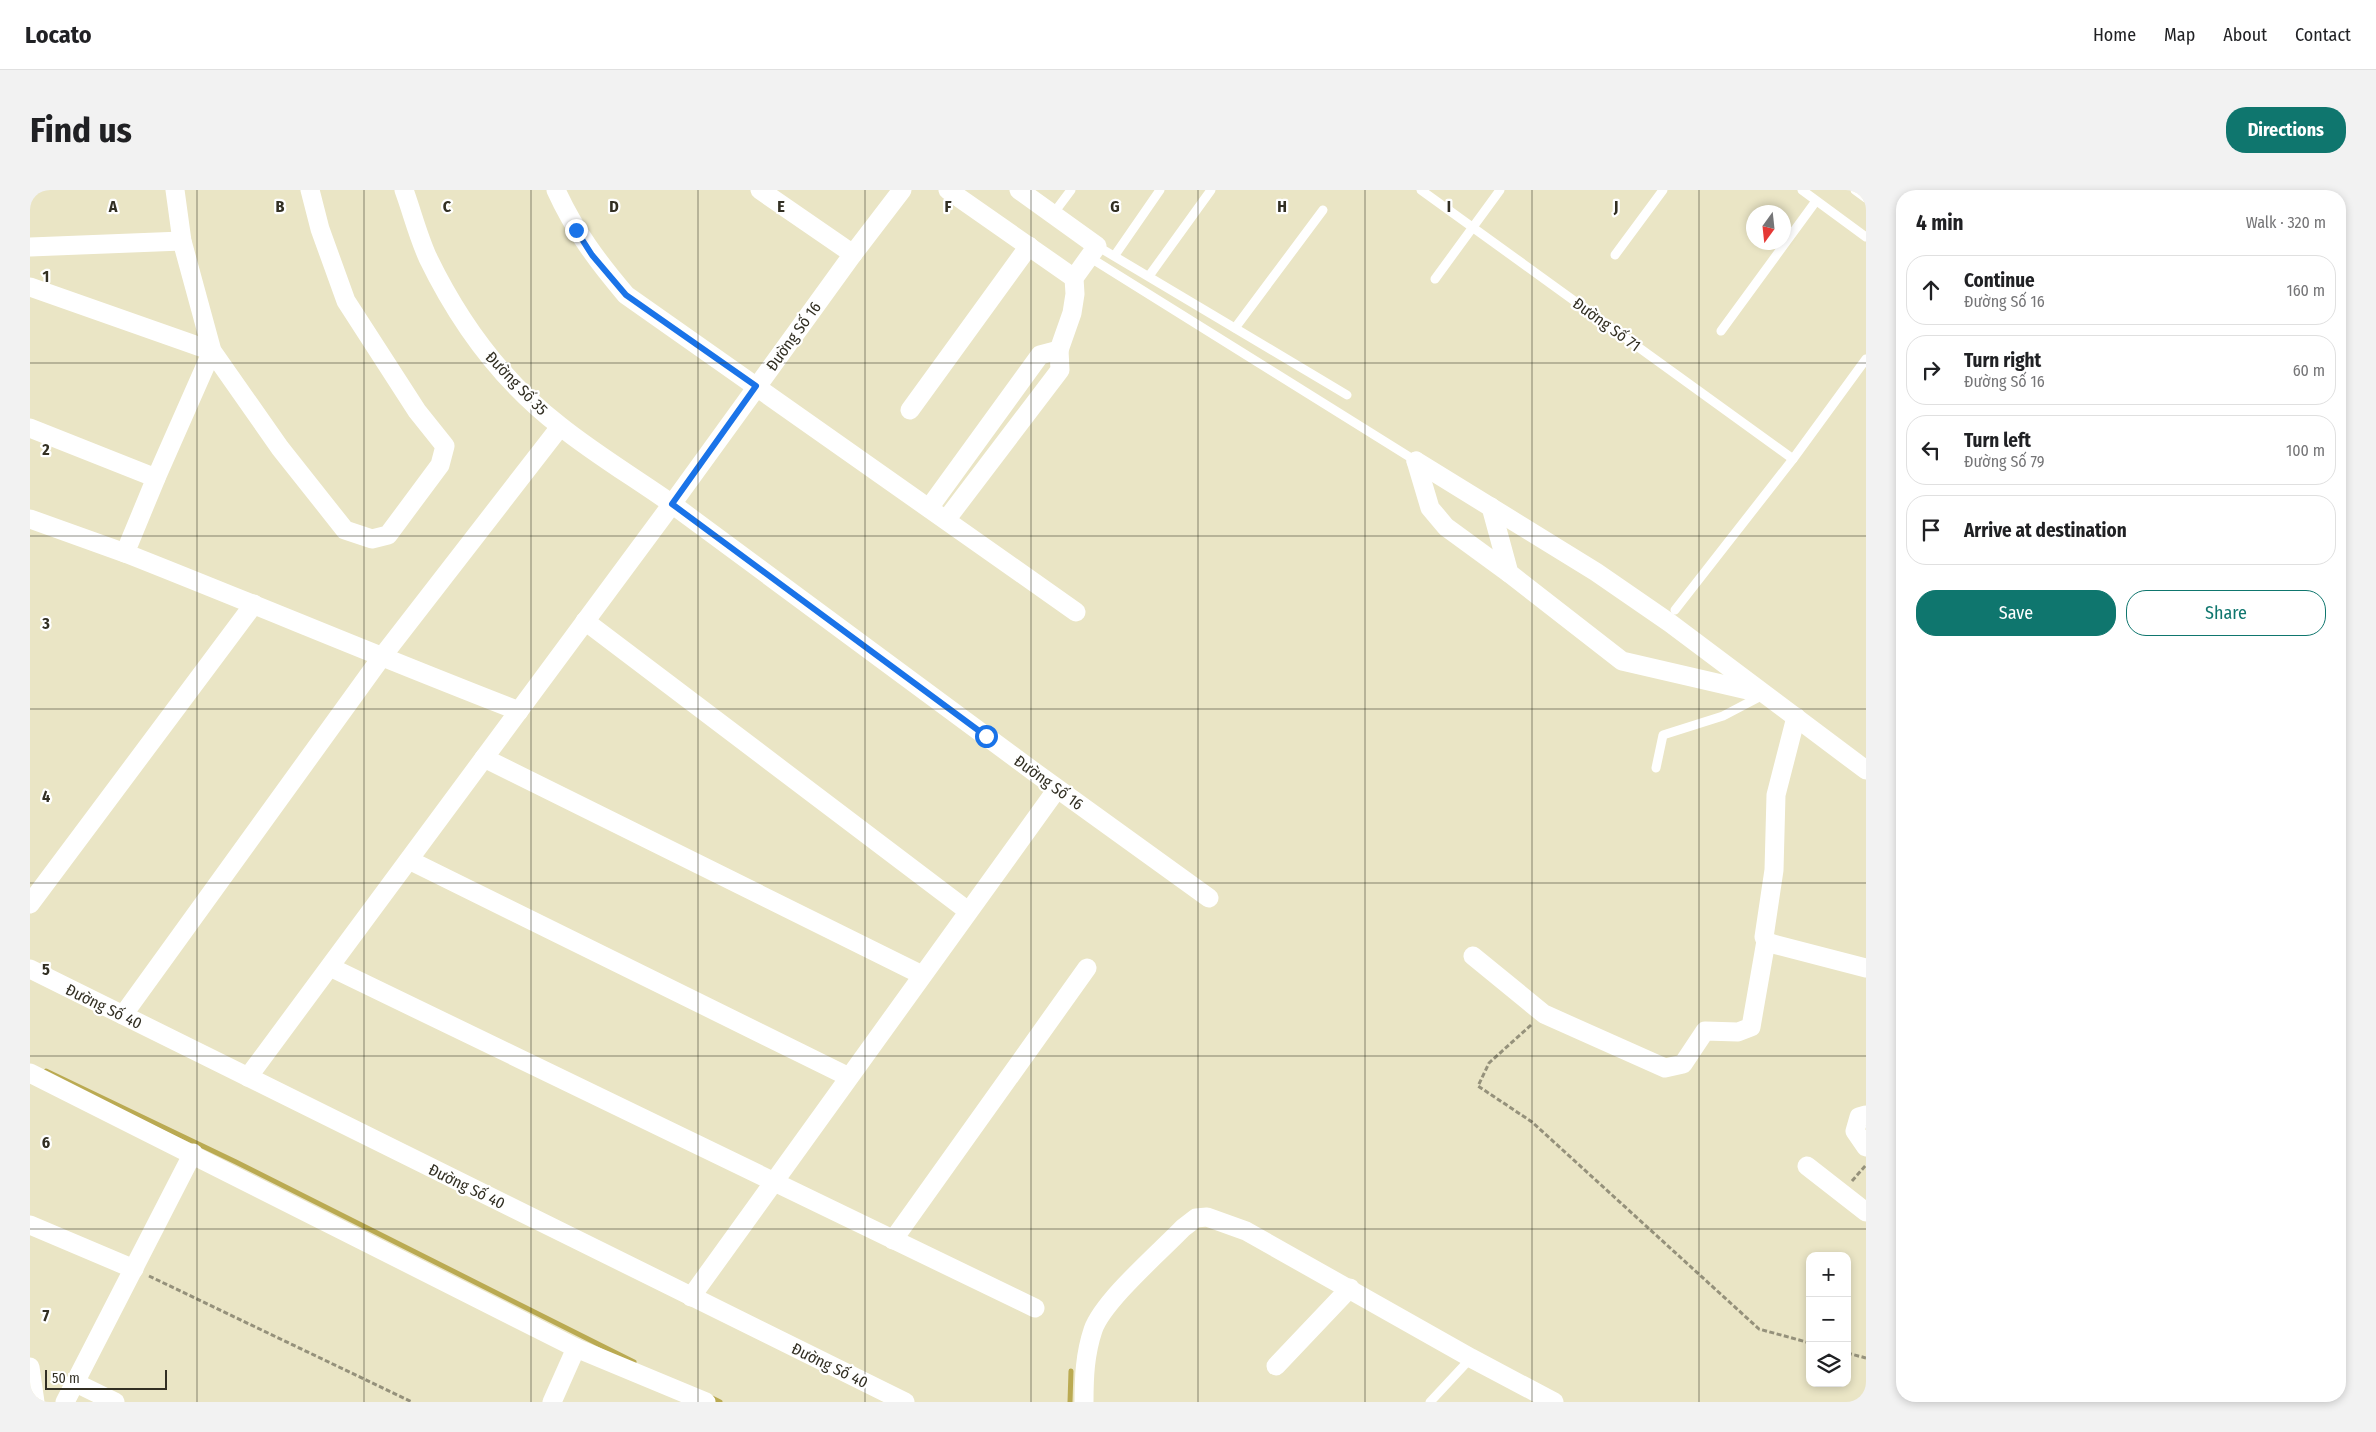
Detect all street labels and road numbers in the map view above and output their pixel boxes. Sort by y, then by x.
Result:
street label: Đường Số 71 [1569,293,1645,355]
street label: Đường Số 16 [761,297,825,375]
street label: Đường Số 35 [482,347,552,419]
street label: Đường Số 16 [1010,750,1088,814]
street label: Đường Số 40 [63,979,145,1033]
street label: Đường Số 40 [426,1159,508,1213]
street label: Đường Số 40 [789,1338,871,1392]

